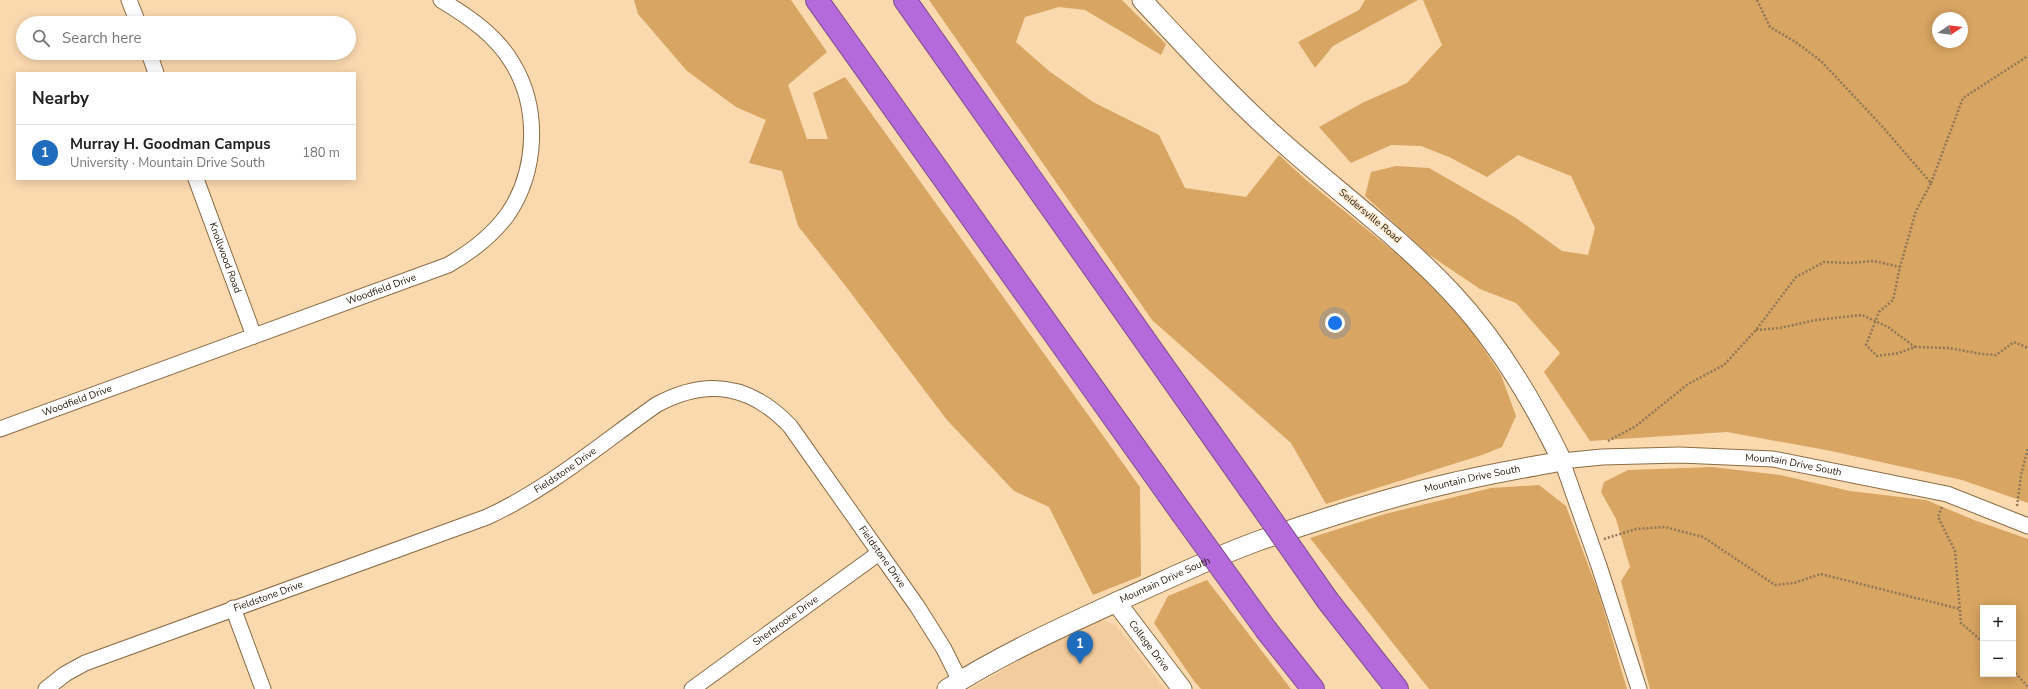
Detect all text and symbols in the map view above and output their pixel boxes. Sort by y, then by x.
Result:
north arrow [1932,12,1968,48]
search box [16,16,356,60]
icon: search [30,27,52,49]
text: Search here [62,28,142,48]
text: Nearby [32,87,89,110]
text: Murray H. Goodman Campus [70,134,271,154]
text: 1 [41,144,49,162]
text: 180 m [302,144,340,162]
text: University · Mountain Drive South [70,154,265,172]
street label: Seidersville Road [1336,186,1404,246]
street label: Knollwood Road [206,220,245,295]
street label: Woodfield Drive [344,270,418,309]
your location [1325,313,1345,333]
street label: Woodfield Drive [40,382,114,420]
street label: Fieldstone Drive [531,444,599,497]
street label: Mountain Drive South [1745,451,1843,480]
street label: Mountain Drive South [1423,462,1521,496]
street label: Fieldstone Drive [856,523,909,591]
street label: Mountain Drive South [1118,554,1212,607]
street label: Fieldstone Drive [232,577,305,615]
street label: Sherbrooke Drive [750,592,821,649]
map controls [1980,605,2016,677]
button: + [1980,605,2016,641]
street label: College Drive [1125,617,1173,674]
pin: 1 [1067,631,1093,664]
button: − [1980,641,2016,677]

